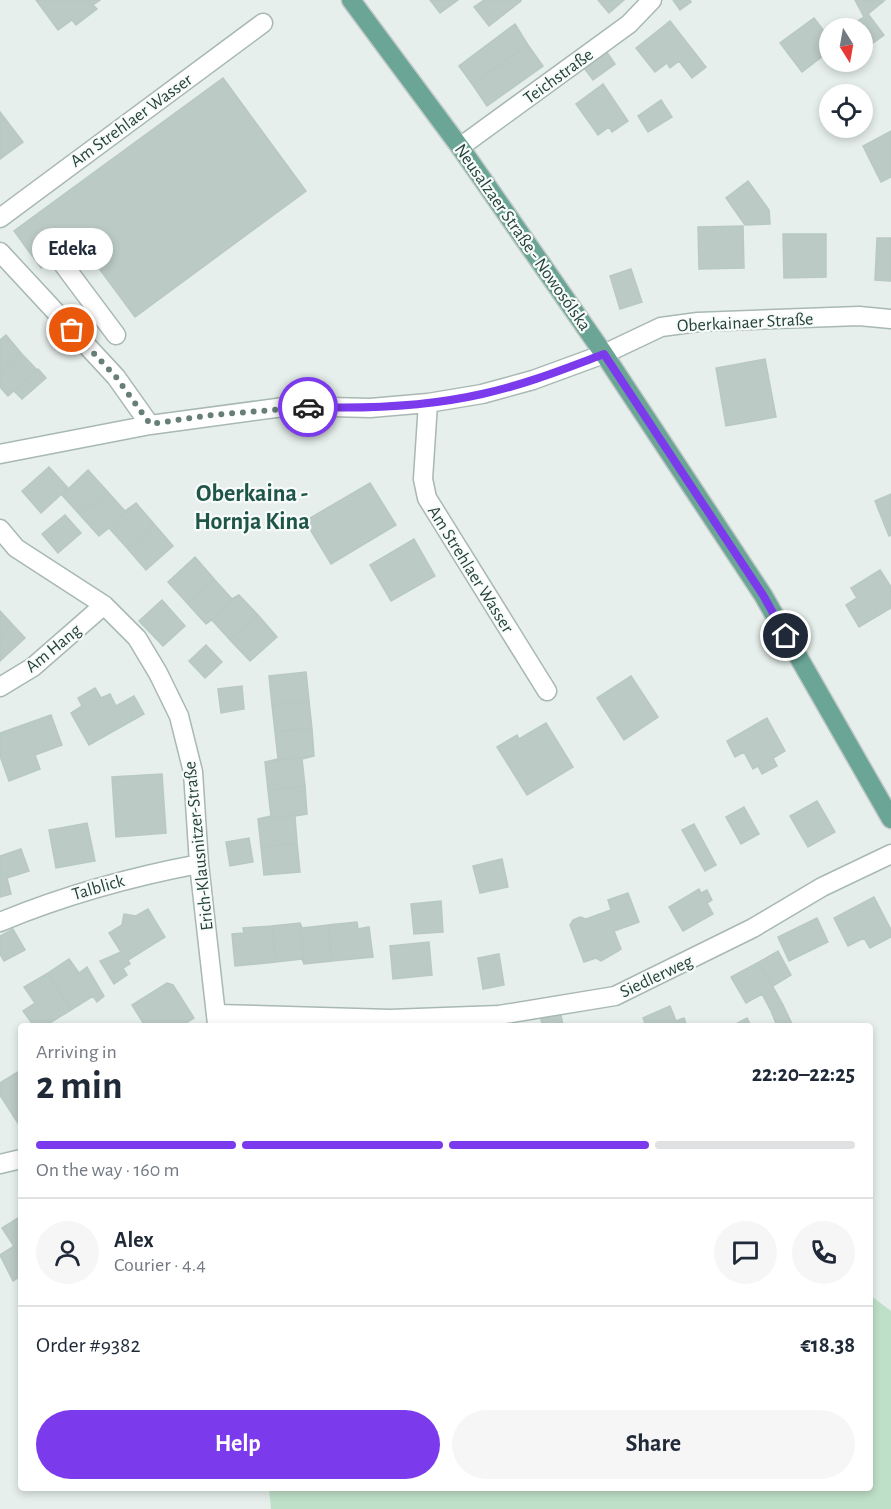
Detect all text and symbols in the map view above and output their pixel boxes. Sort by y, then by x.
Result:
north arrow [819,18,873,72]
map controls [819,18,873,138]
street label: Teichstraße [520,46,597,108]
street label: Am Strehlaer Wasser [67,71,196,171]
button: locate [819,84,873,138]
street label: Neusalzaer Straße - Nowosólska [451,141,594,334]
callout: Edeka [32,228,112,270]
text: Edeka [48,239,97,259]
pin [46,304,97,355]
street label: Oberkainaer Straße [676,310,814,336]
icon: bag [55,313,88,346]
courier [278,377,338,437]
icon: car [292,391,325,424]
district label: Oberkaina - Hornja Kina [194,482,310,534]
street label: Am Strehlaer Wasser [424,503,517,636]
pin [760,610,811,661]
icon: home [769,619,802,652]
street label: Am Hang [22,621,85,676]
street label: Erich-Klausnitzer-Straße [181,760,217,932]
street label: Talblick [70,872,127,904]
street label: Siedlerweg [617,952,696,1002]
text: Arriving in [36,1042,117,1062]
text: 22:20–22:25 [752,1063,855,1085]
text: 2 min [36,1067,123,1106]
text: On the way · 160 m [36,1160,180,1180]
button: person [36,1221,99,1284]
button: chat [714,1221,777,1284]
button: phone [792,1221,855,1284]
text: Alex [114,1229,154,1251]
text: Courier · 4.4 [114,1255,206,1275]
text: Order #9382 [36,1334,141,1356]
text: €18.38 [801,1334,855,1356]
button: Help [36,1410,440,1479]
button: Share [452,1410,855,1479]

